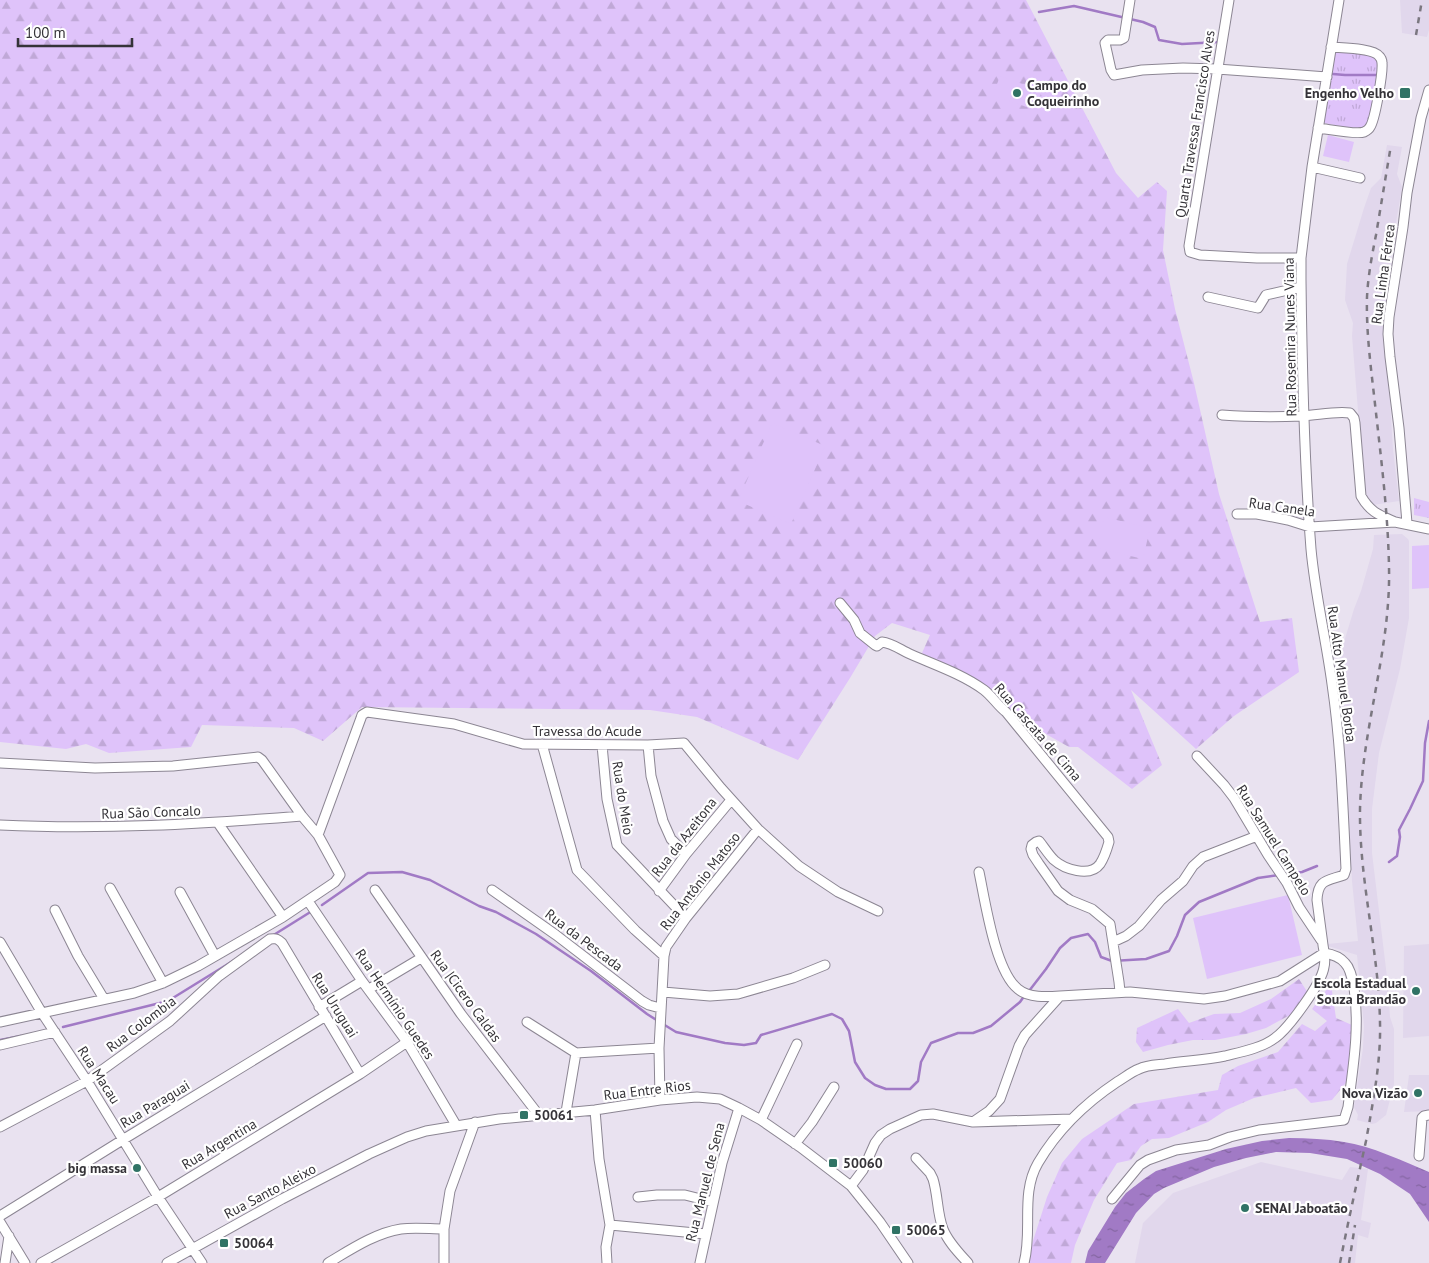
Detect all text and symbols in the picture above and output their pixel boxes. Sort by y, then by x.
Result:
scale bar [18,15,131,47]
text: 100 m [25,23,66,42]
street label: Quarta Travessa Francisco Alves [1171,29,1219,219]
place label: Campo do Coqueirinho [1027,76,1100,110]
place label: Engenho Velho [1305,84,1394,102]
marker: Engenho Velho [1398,86,1412,100]
marker: Campo do Coqueirinho [1011,87,1023,99]
street label: Rua Linha Férrea [1367,223,1399,325]
street label: Rua Rosemira Nunes Viana [1280,257,1300,417]
street label: Rua Canela [1248,493,1316,521]
street label: Rua Alto Manuel Borba [1324,605,1360,743]
street label: Rua Cascata de Cima [990,679,1086,785]
street label: Travessa do Acude [532,722,642,740]
street label: Rua do Meio [608,760,638,836]
street label: Rua Samuel Campelo [1233,781,1315,899]
street label: Rua da Azeitona [647,794,721,880]
street label: Rua São Concalo [101,801,201,823]
street label: Rua Antônio Matoso [656,828,744,934]
street label: Rua da Pescada [542,905,626,975]
street label: Rua Hermínio Guedes [351,945,439,1063]
street label: Rua |Cicero Caldas [426,946,506,1046]
street label: Rua Uruguai [308,969,362,1041]
place label: Escola Estadual Souza Brandão [1314,974,1407,1008]
marker: Escola Estadual Souza Brandão [1410,985,1422,997]
street label: Rua Colombia [103,992,179,1056]
street label: Rua Macau [74,1043,124,1107]
street label: Rua Paraguai [117,1076,193,1132]
street label: Rua Entre Rios [603,1076,692,1104]
place label: Nova Vizão [1342,1084,1408,1102]
marker: Nova Vizão [1412,1087,1424,1099]
place label: 50061 [534,1106,574,1124]
marker: 50061 [518,1109,530,1121]
street label: Rua Argentina [178,1115,260,1173]
street label: Rua Manuel de Sena [681,1121,729,1243]
place label: 50060 [843,1154,883,1172]
marker: 50060 [827,1157,839,1169]
place label: big massa [68,1159,127,1177]
street label: Rua Santo Aleixo [221,1159,319,1223]
marker: big massa [131,1162,143,1174]
place label: SENAI Jaboatão [1255,1199,1348,1217]
marker: SENAI Jaboatão [1239,1202,1251,1214]
place label: 50065 [906,1221,946,1239]
marker: 50065 [890,1224,902,1236]
place label: 50064 [234,1234,274,1252]
marker: 50064 [218,1237,230,1249]

